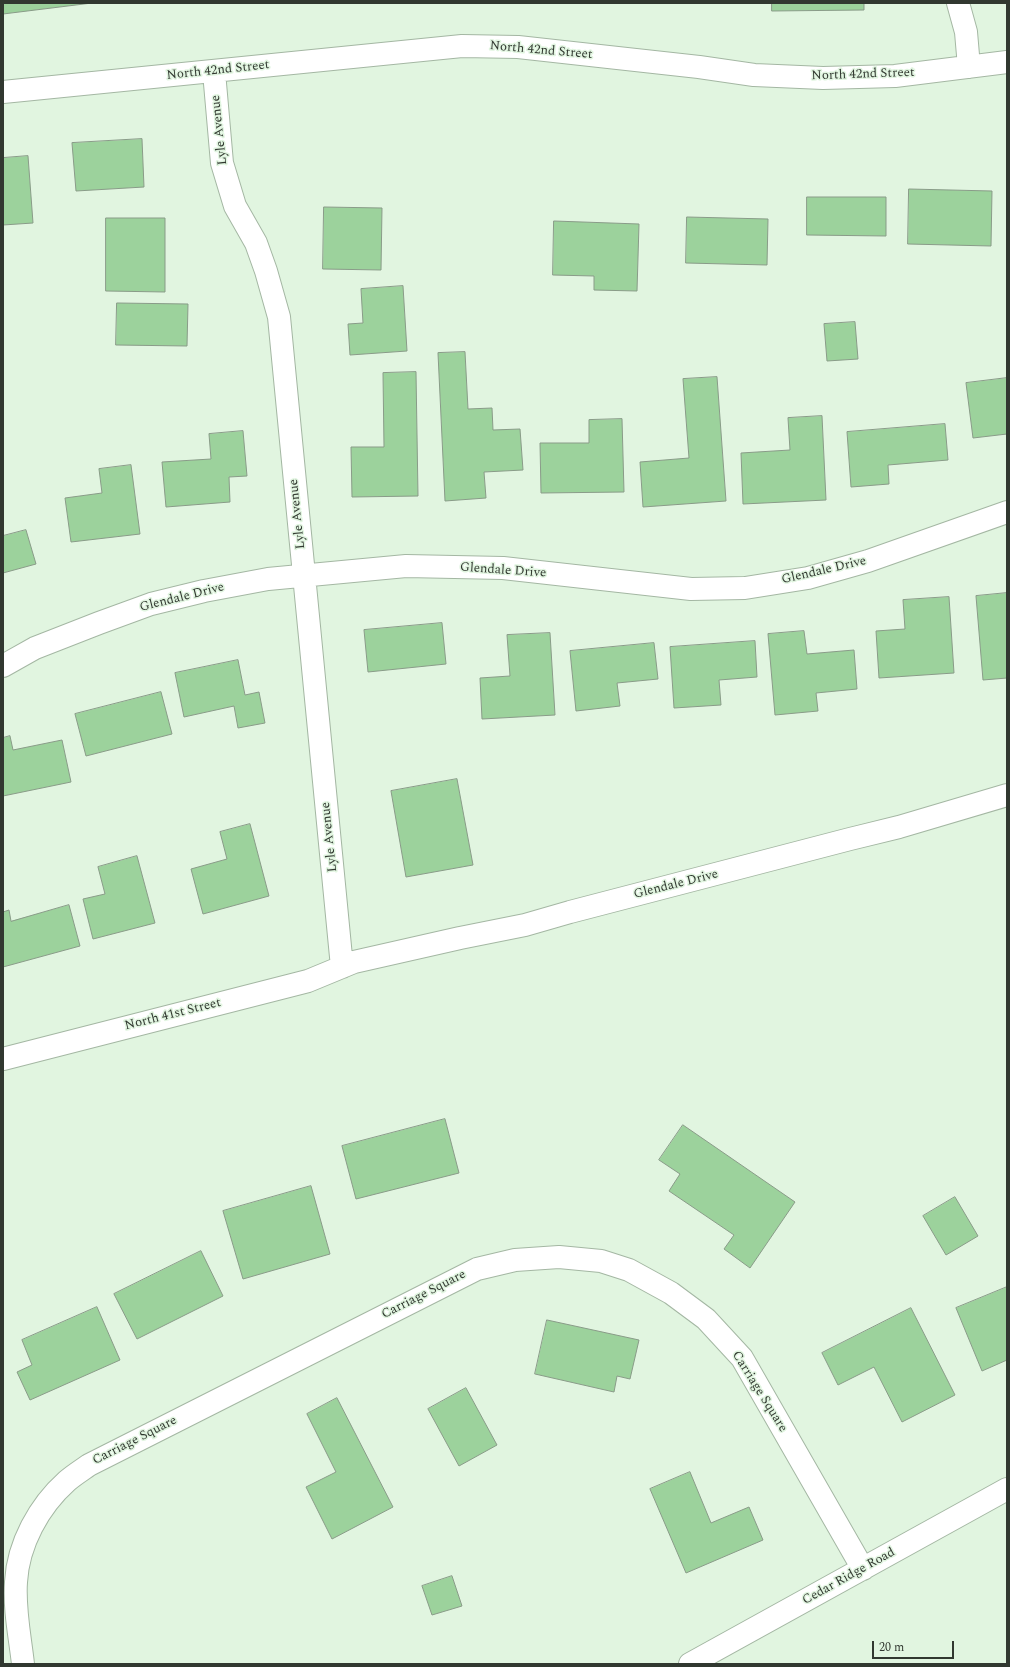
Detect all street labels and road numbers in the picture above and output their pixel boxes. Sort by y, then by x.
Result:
street label: North 42nd Street [489,39,593,63]
street label: North 42nd Street [166,58,270,84]
street label: North 42nd Street [811,65,915,85]
street label: Lyle Avenue [209,94,231,166]
street label: Lyle Avenue [287,478,309,550]
street label: Glendale Drive [780,554,868,588]
street label: Glendale Drive [459,560,547,582]
street label: Glendale Drive [138,580,226,616]
street label: Lyle Avenue [319,801,341,873]
street label: Glendale Drive [632,867,720,903]
street label: North 41st Street [123,996,223,1034]
street label: Carriage Square [379,1267,469,1323]
street label: Carriage Square [728,1349,790,1435]
street label: Carriage Square [90,1413,180,1469]
street label: Cedar Ridge Road [800,1545,898,1609]

